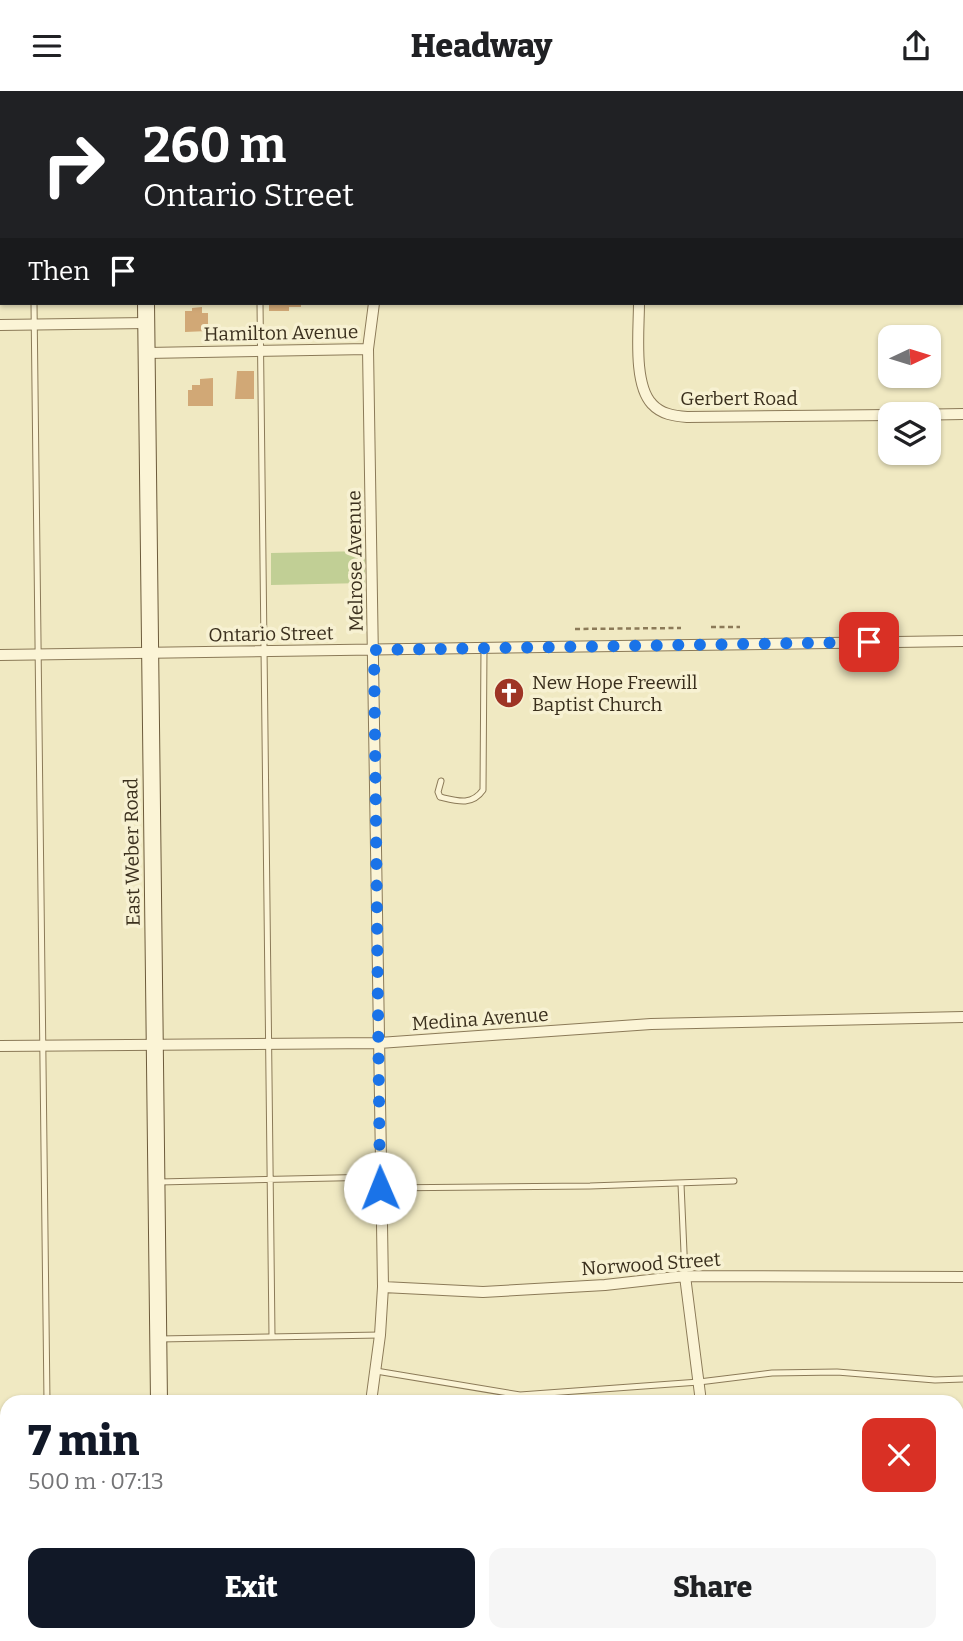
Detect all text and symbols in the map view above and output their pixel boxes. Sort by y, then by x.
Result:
icon: menu [28,27,66,65]
text: Headway [411,27,552,65]
icon: share [897,27,935,65]
text: 260 m [143,116,286,175]
icon: right [28,119,119,210]
text: Ontario Street [143,176,354,214]
icon: arrive [104,252,142,290]
text: Then [28,256,90,287]
street label: Hamilton Avenue [203,320,359,346]
north arrow [878,325,942,389]
map controls [878,325,941,465]
street label: Gerbert Road [680,387,798,410]
button: layers [878,402,941,465]
street label: Melrose Avenue [342,490,368,632]
pin [839,612,899,672]
street label: Ontario Street [208,621,334,647]
icon: arrive [850,623,888,661]
place label: New Hope Freewill Baptist Church [532,671,697,716]
church icon: New Hope Freewill Baptist Church [492,676,526,710]
street label: East Weber Road [119,778,145,926]
street label: Medina Avenue [411,1003,549,1035]
position arrow [343,1151,417,1225]
street label: Norwood Street [581,1248,722,1280]
text: 7 min [28,1416,140,1466]
button: close [862,1418,936,1492]
text: 500 m · 07:13 [28,1467,164,1495]
button: Exit [28,1548,475,1628]
button: Share [489,1548,936,1628]

